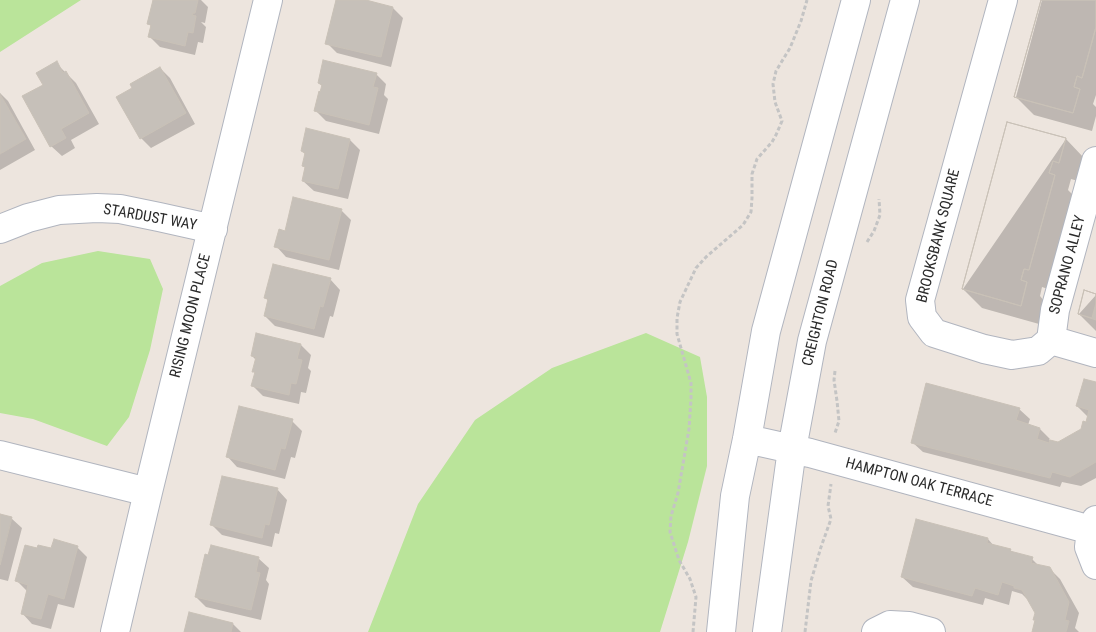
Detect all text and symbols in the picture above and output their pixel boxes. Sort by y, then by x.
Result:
street label: BROOKSBANK SQUARE [914,167,964,305]
street label: STARDUST WAY [102,201,198,235]
street label: SOPRANO ALLEY [1046,214,1090,316]
street label: RISING MOON PLACE [167,252,215,380]
street label: CREIGHTON ROAD [799,258,843,368]
street label: HAMPTON OAK TERRACE [843,455,995,511]

